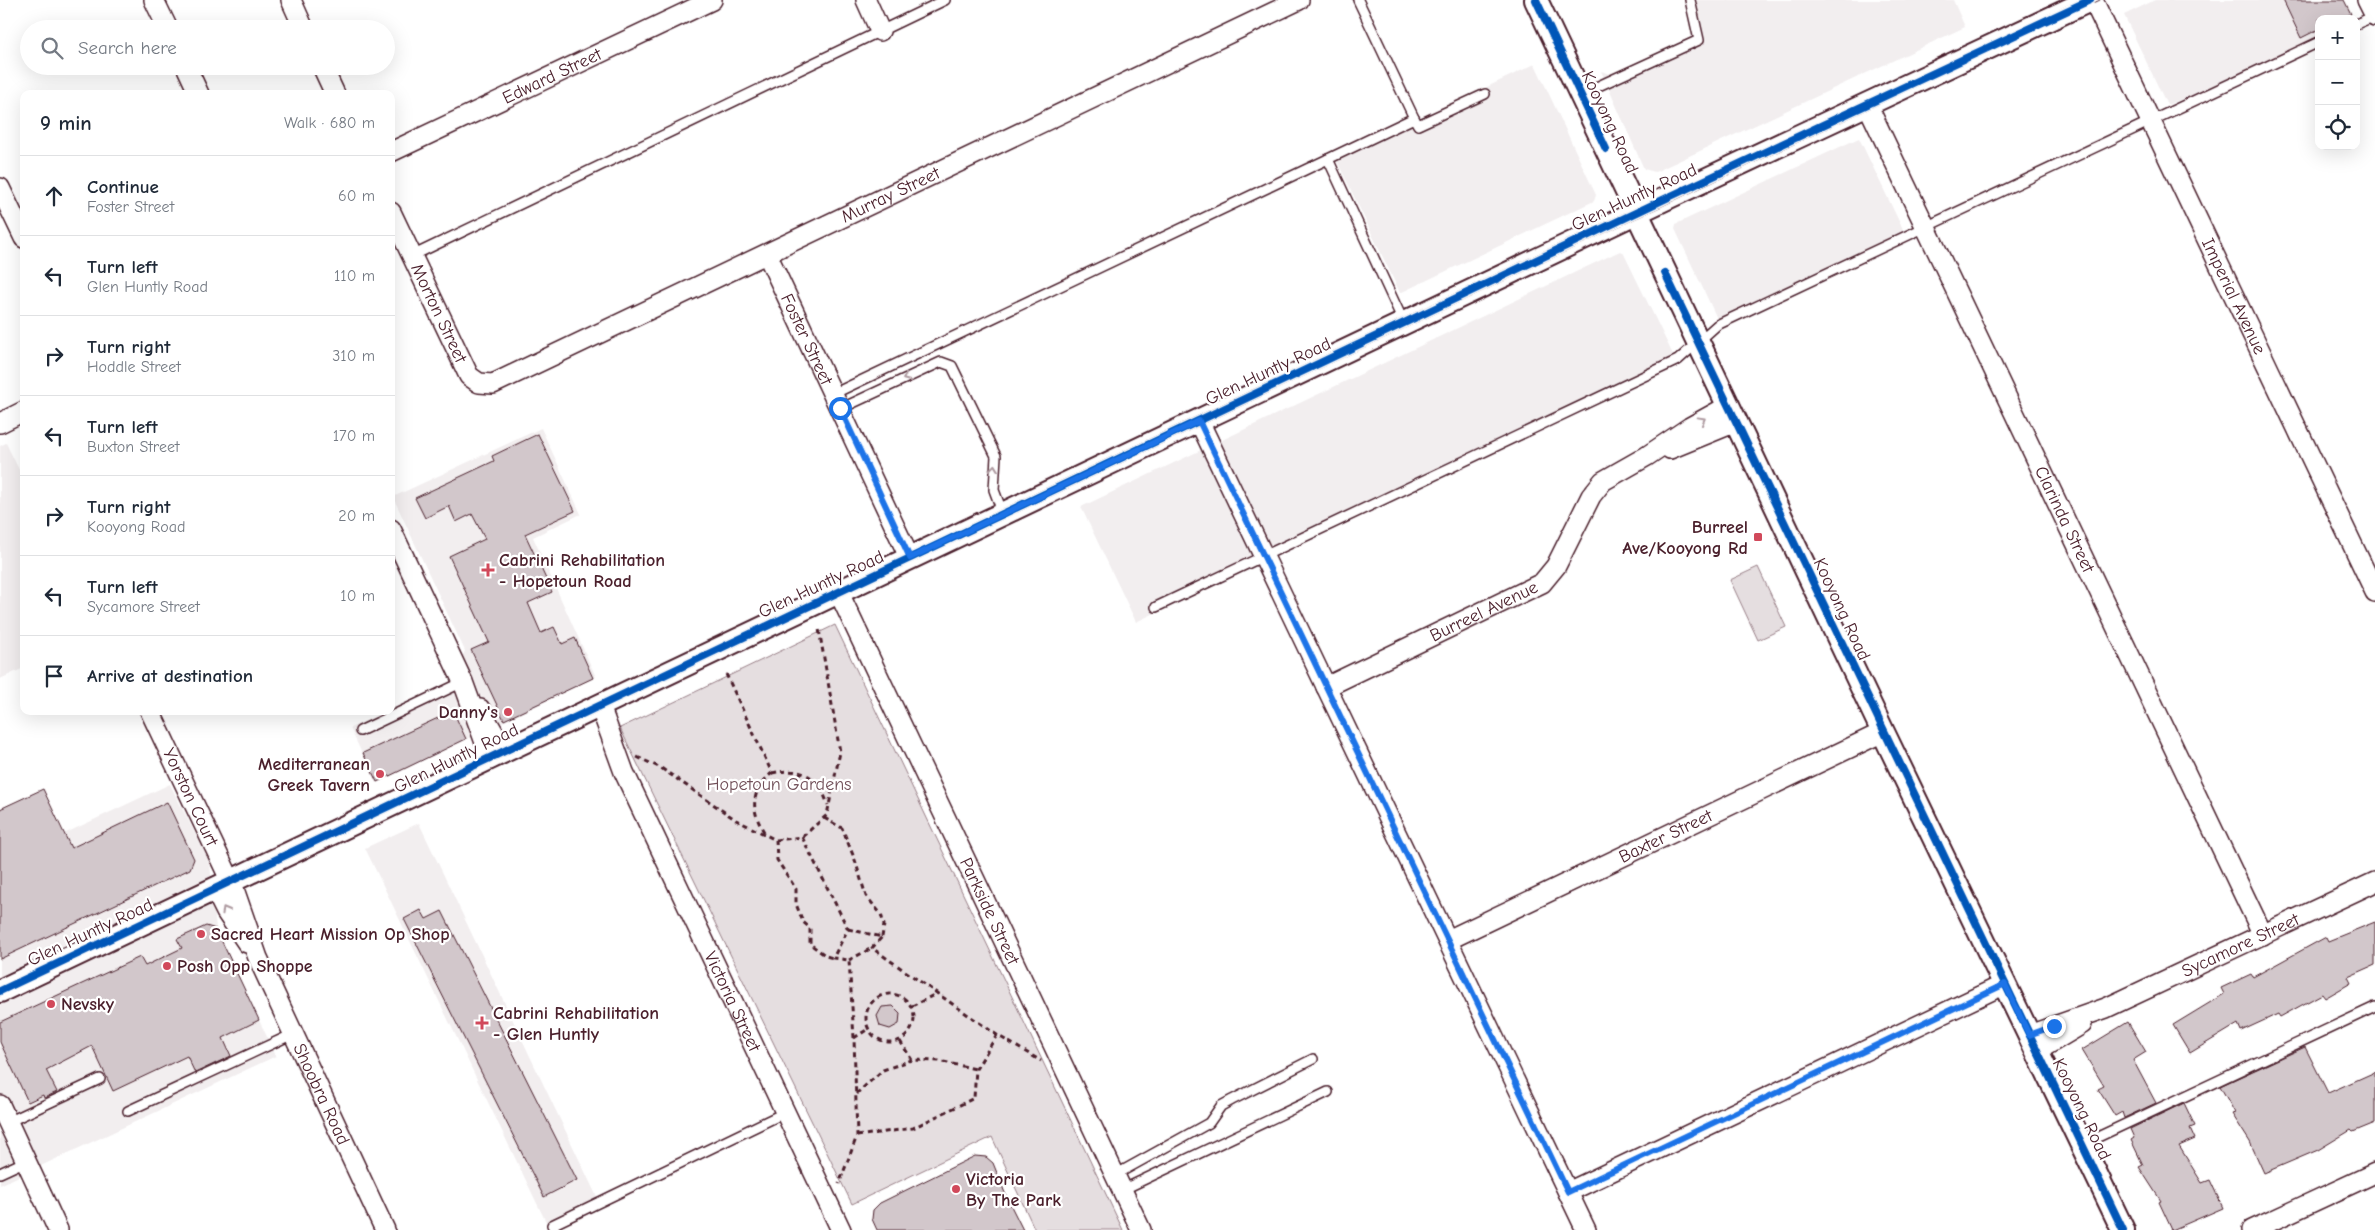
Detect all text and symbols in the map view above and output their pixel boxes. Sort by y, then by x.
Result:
map controls [2315,15,2360,150]
button: + [2315,15,2360,60]
search box [20,20,395,75]
icon: search [38,34,66,62]
text: Search here [78,37,177,59]
street label: Edward Street [499,43,606,109]
button: − [2315,60,2360,105]
street label: Kooyong Road [1577,68,1642,177]
button: locate [2315,105,2360,150]
text: 9 min [40,111,92,135]
text: Walk · 680 m [284,114,375,132]
street label: Glen Huntly Road [1568,159,1700,236]
street label: Murray Street [838,162,944,228]
text: Continue [87,176,159,198]
icon: ahead [40,182,68,210]
text: 60 m [338,187,375,205]
text: Foster Street [87,198,174,216]
street label: Imperial Avenue [2197,235,2270,358]
text: Turn left [87,256,158,278]
street label: Morton Street [406,261,471,367]
icon: left [40,262,68,290]
text: 110 m [334,267,375,285]
text: Glen Huntly Road [87,278,208,296]
street label: Foster Street [776,290,837,389]
street label: Glen Huntly Road [1202,333,1334,410]
text: Turn right [87,336,171,358]
icon: right [40,342,68,370]
text: 310 m [332,347,375,365]
text: Hoddle Street [87,358,181,376]
one-way arrow [902,372,911,382]
route start [829,397,852,420]
text: Turn left [87,416,158,438]
one-way arrow [1696,417,1705,427]
icon: left [40,422,68,450]
text: 170 m [333,427,375,445]
text: Buxton Street [87,438,180,456]
one-way arrow [989,463,1000,471]
street label: Clarinda Street [2030,463,2099,577]
text: Turn right [87,496,171,518]
icon: right [40,502,68,530]
text: 20 m [338,507,375,525]
place label: Burreel Ave/Kooyong Rd [1622,517,1748,559]
text: Kooyong Road [87,518,185,536]
marker: Burreel Ave/Kooyong Rd [1752,531,1764,543]
street label: Glen Huntly Road [755,546,887,623]
place label: Cabrini Rehabilitation - Hopetoun Road [499,550,665,592]
street label: Kooyong Road [1809,555,1874,664]
marker: Cabrini Rehabilitation - Hopetoun Road [481,563,495,577]
text: Turn left [87,576,158,598]
street label: Burreel Avenue [1427,577,1541,646]
icon: left [40,582,68,610]
text: 10 m [340,587,375,605]
text: Sycamore Street [87,598,200,616]
icon: arrive [40,662,68,690]
text: Arrive at destination [87,665,253,687]
place label: Danny's [438,702,498,723]
marker: Danny's [502,706,514,718]
street label: Glen Huntly Road [390,719,522,798]
street label: Yorston Court [158,745,223,850]
place label: Mediterranean Greek Tavern [258,754,370,796]
marker: Mediterranean Greek Tavern [374,768,386,780]
park label: Hopetoun Gardens [706,774,852,795]
street label: Baxter Street [1616,805,1716,868]
street label: Parkside Street [955,854,1024,969]
street label: Glen Huntly Road [24,894,156,971]
one-way arrow [222,907,232,916]
street label: Sycamore Street [2179,909,2303,982]
place label: Sacred Heart Mission Op Shop [211,924,450,945]
marker: Sacred Heart Mission Op Shop [195,928,207,940]
street label: Victoria Street [700,948,765,1056]
place label: Posh Opp Shoppe [177,956,313,977]
marker: Posh Opp Shoppe [161,960,173,972]
place label: Nevsky [61,994,115,1015]
marker: Nevsky [45,998,57,1010]
place label: Cabrini Rehabilitation - Glen Huntly [493,1003,659,1045]
route end [2043,1015,2066,1038]
marker: Cabrini Rehabilitation - Glen Huntly [475,1016,489,1030]
street label: Shoobra Road [288,1040,354,1148]
street label: Kooyong Road [2048,1055,2115,1164]
place label: Victoria By The Park [966,1169,1061,1211]
marker: Victoria By The Park [950,1183,962,1195]

